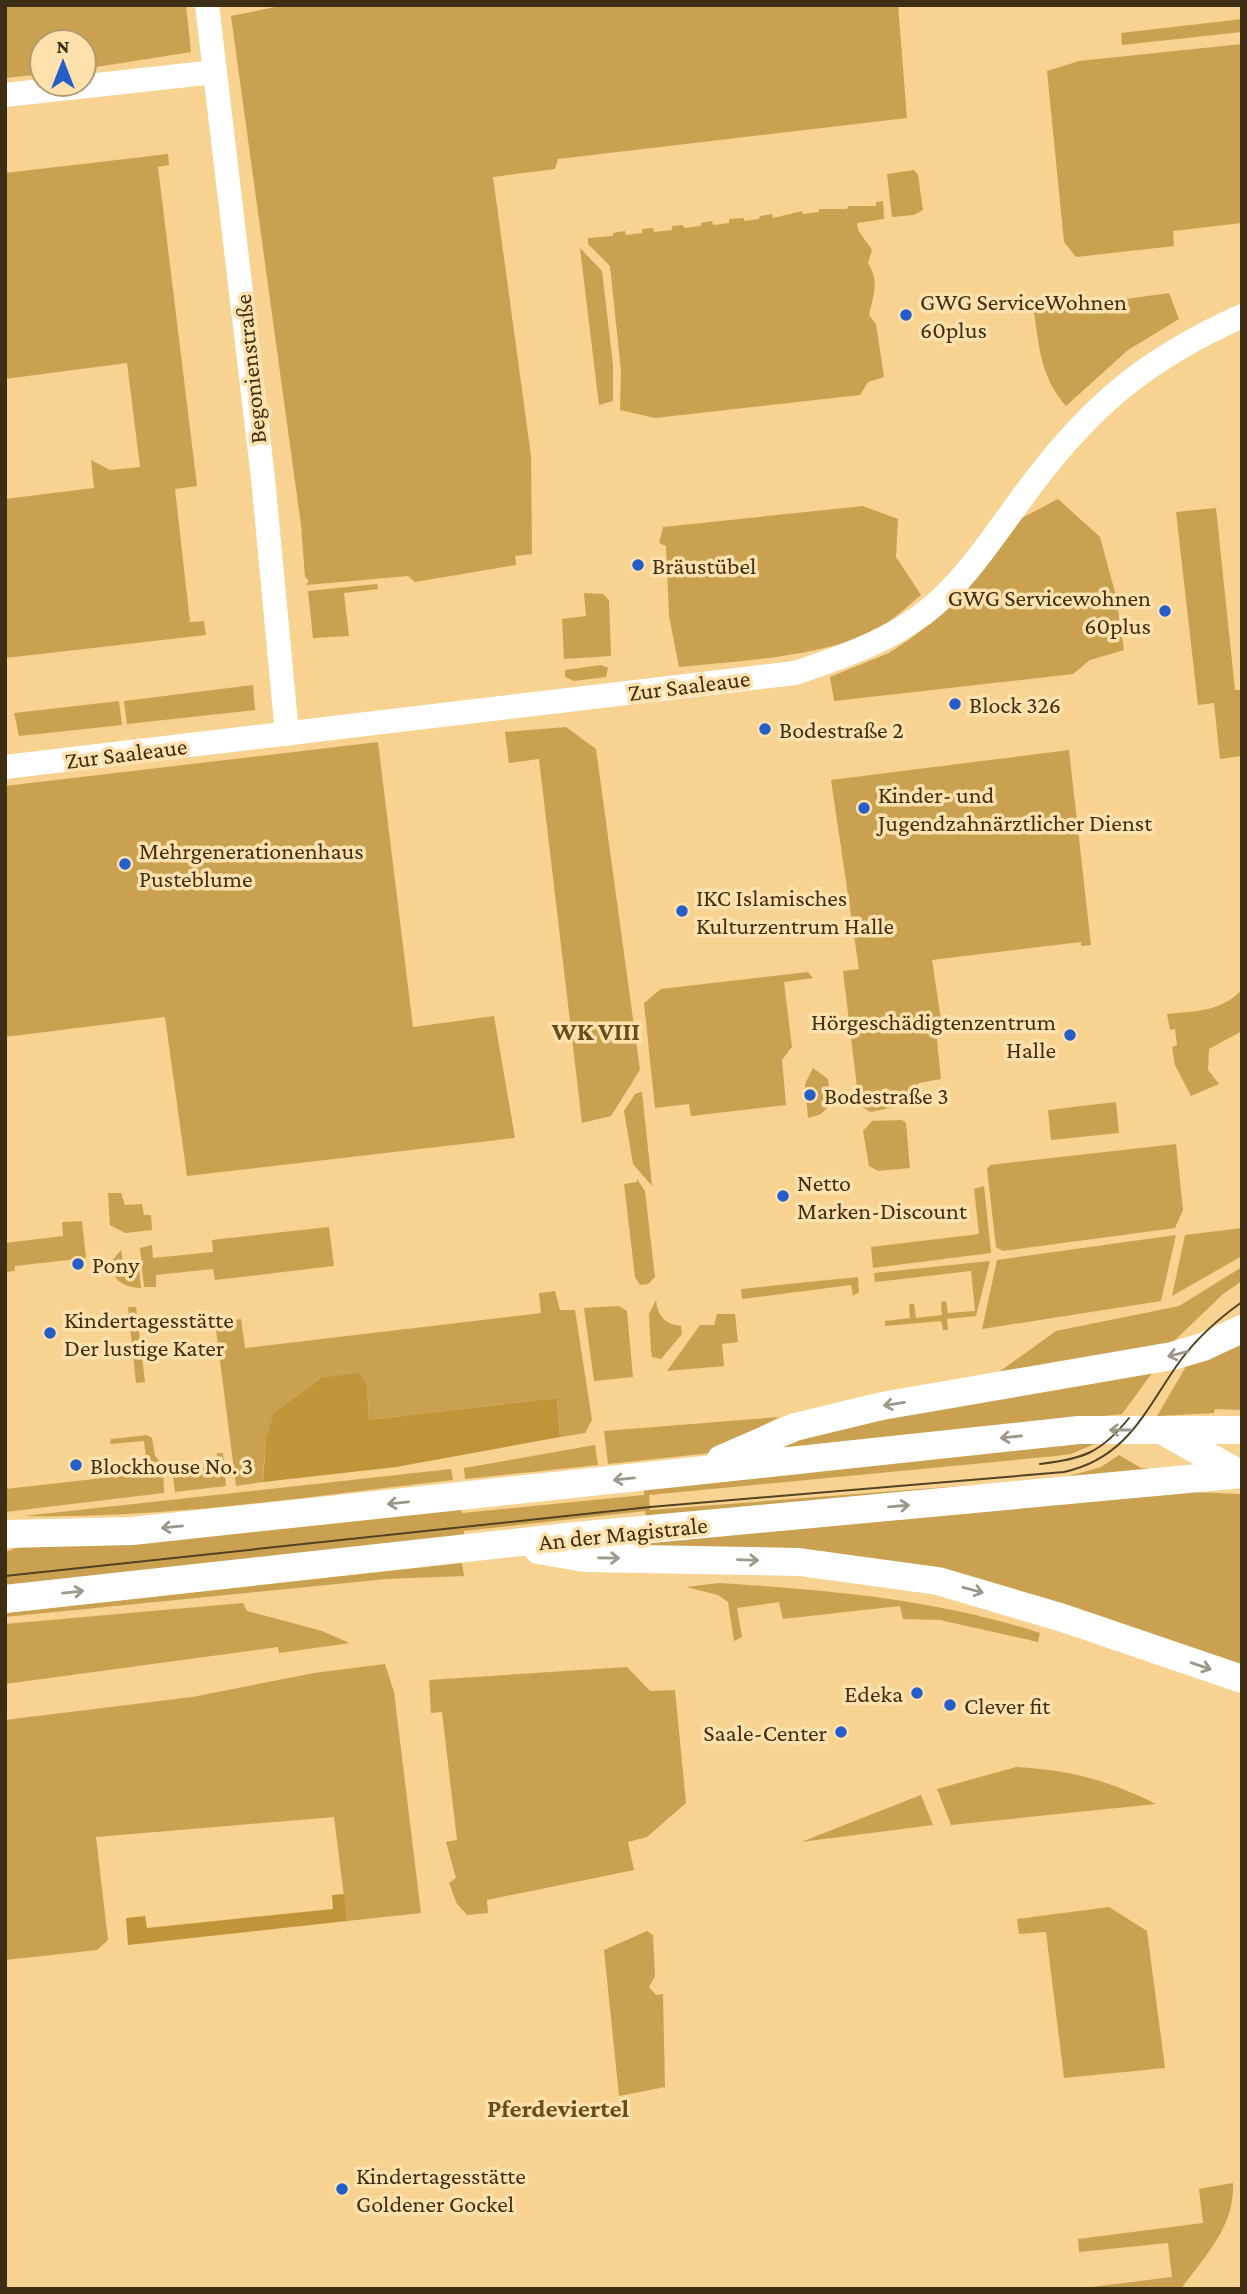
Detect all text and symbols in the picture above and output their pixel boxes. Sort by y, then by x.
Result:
north arrow [28,28,98,98]
text: N [57,36,70,57]
place label: GWG ServiceWohnen 60plus [920,288,1127,343]
street label: Begonienstraße [229,293,271,445]
marker: GWG ServiceWohnen 60plus [898,307,914,323]
place label: Bräustübel [652,552,756,579]
marker: Bräustübel [630,557,646,573]
place label: GWG Servicewohnen 60plus [948,584,1151,639]
marker: GWG Servicewohnen 60plus [1157,603,1173,619]
street label: Zur Saaleaue [626,664,752,706]
place label: Block 326 [969,691,1061,718]
marker: Block 326 [947,696,963,712]
place label: Bodestraße 2 [779,716,904,743]
marker: Bodestraße 2 [757,721,773,737]
street label: Zur Saaleaue [63,732,189,774]
place label: Kinder- und Jugendzahnärztlicher Dienst [876,781,1153,836]
marker: Kinder- und Jugendzahnärztlicher Dienst [856,800,872,816]
place label: Mehrgenerationenhaus Pusteblume [139,837,364,892]
marker: Mehrgenerationenhaus Pusteblume [117,856,133,872]
place label: IKC Islamisches Kulturzentrum Halle [696,884,894,939]
marker: IKC Islamisches Kulturzentrum Halle [674,903,690,919]
place label: Hörgeschädigtenzentrum Halle [811,1008,1056,1063]
district label: WK VIII [551,1017,640,1046]
marker: Hörgeschädigtenzentrum Halle [1062,1027,1078,1043]
place label: Bodestraße 3 [824,1082,949,1109]
marker: Bodestraße 3 [802,1087,818,1103]
place label: Netto Marken-Discount [797,1169,968,1224]
marker: Netto Marken-Discount [775,1188,791,1204]
place label: Pony [92,1251,140,1278]
marker: Pony [70,1256,86,1272]
place label: Kindertagesstätte Der lustige Kater [64,1306,234,1361]
marker: Kindertagesstätte Der lustige Kater [42,1325,58,1341]
one-way arrow [1168,1348,1190,1361]
one-way arrow [883,1398,906,1411]
one-way arrow [1109,1423,1132,1437]
one-way arrow [1001,1431,1023,1444]
place label: Blockhouse No. 3 [90,1452,253,1479]
marker: Blockhouse No. 3 [68,1457,84,1473]
one-way arrow [613,1472,636,1485]
one-way arrow [387,1497,410,1510]
one-way arrow [887,1499,910,1512]
street label: An der Magistrale [537,1511,709,1555]
one-way arrow [161,1521,183,1534]
one-way arrow [598,1551,621,1565]
one-way arrow [736,1553,759,1566]
one-way arrow [61,1585,84,1598]
one-way arrow [962,1585,984,1598]
one-way arrow [1190,1661,1212,1673]
place label: Edeka [844,1680,903,1707]
marker: Edeka [909,1685,925,1701]
place label: Clever fit [964,1692,1051,1719]
marker: Clever fit [942,1697,958,1713]
place label: Saale-Center [703,1719,827,1746]
marker: Saale-Center [833,1724,849,1740]
district label: Pferdeviertel [487,2094,630,2123]
place label: Kindertagesstätte Goldener Gockel [356,2162,526,2217]
marker: Kindertagesstätte Goldener Gockel [334,2181,350,2197]

